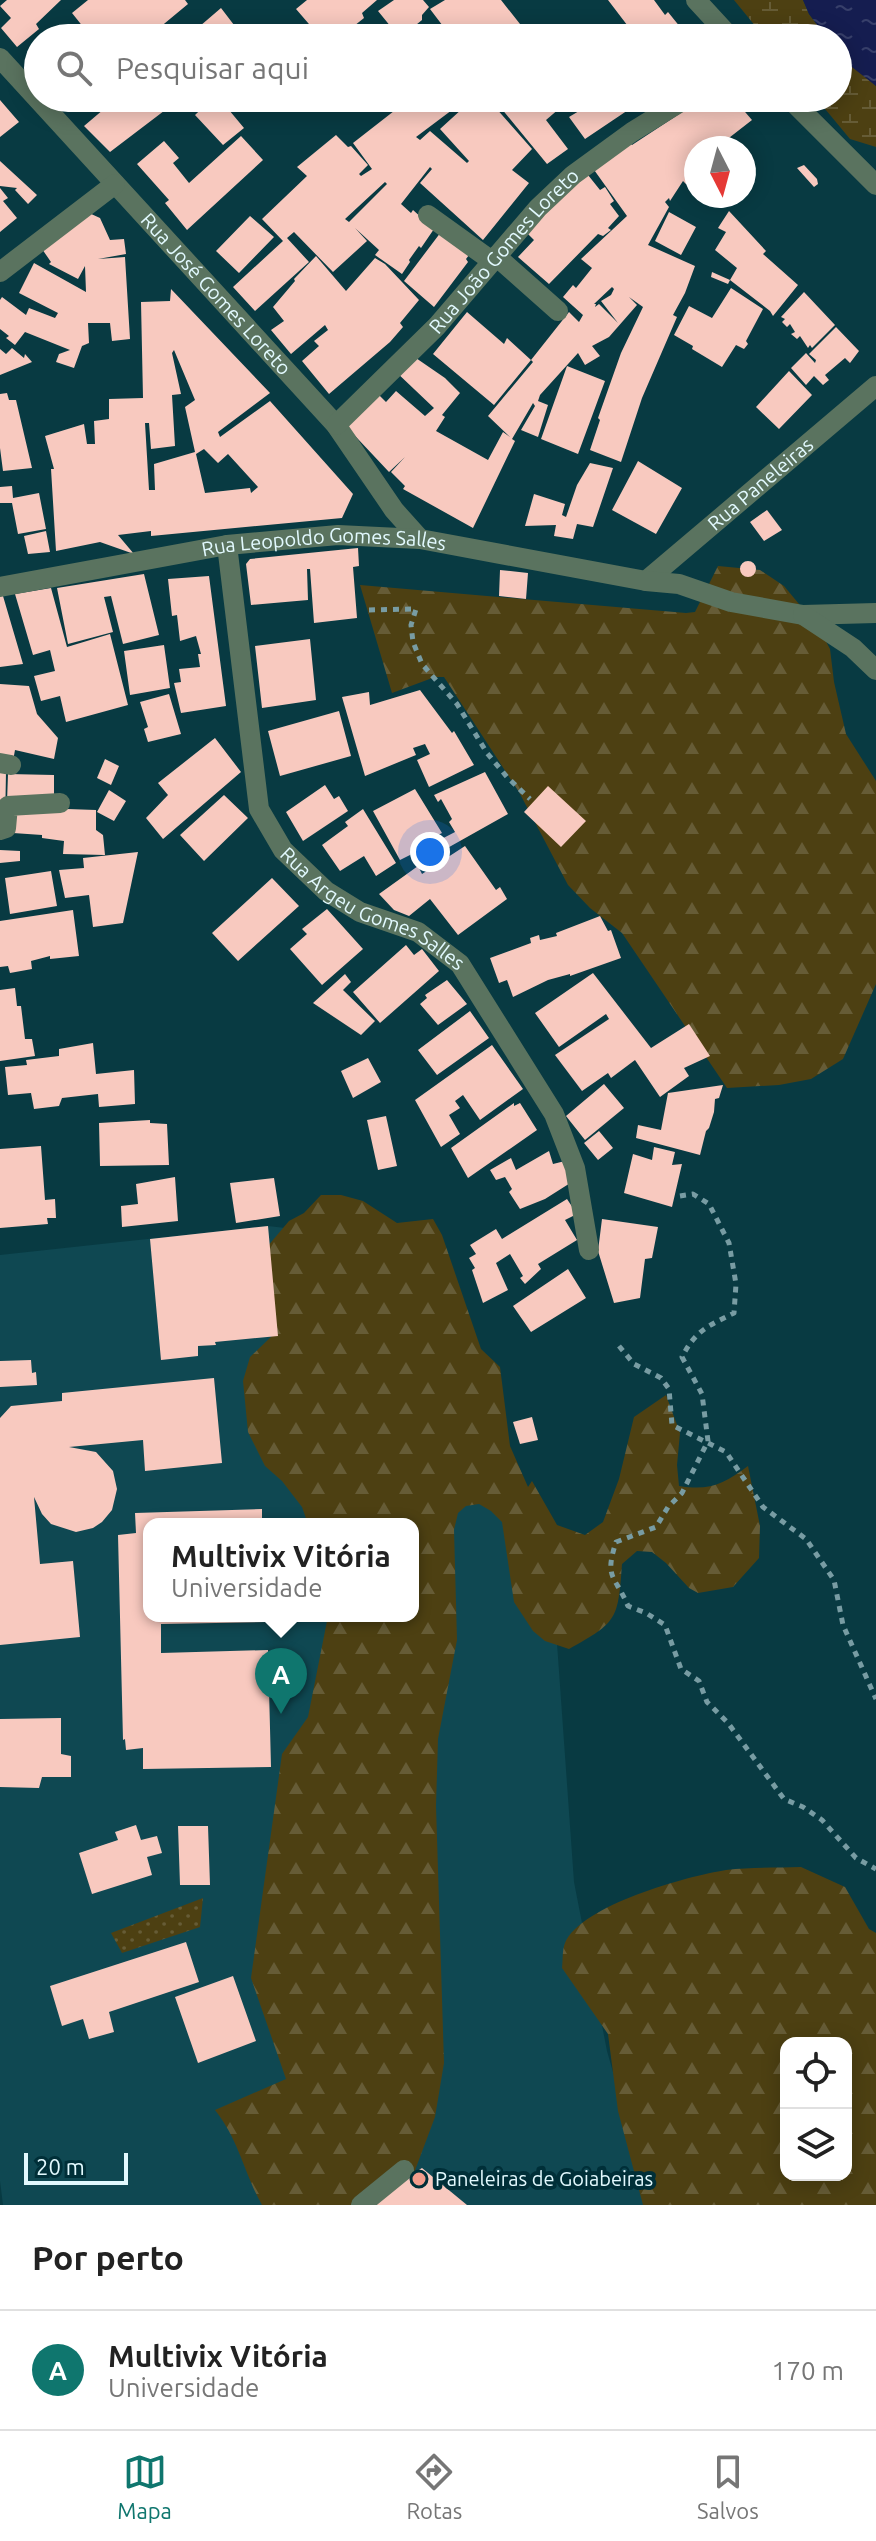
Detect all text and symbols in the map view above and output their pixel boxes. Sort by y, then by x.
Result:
search box [24,24,852,112]
icon: search [52,46,96,90]
text: Pesquisar aqui [116,51,309,85]
north arrow [684,136,756,208]
street label: Rua João Gomes Loreto [424,164,583,338]
street label: Rua José Gomes Loreto [137,208,296,379]
street label: Rua Paneleiras [703,432,817,535]
street label: Rua Leopoldo Gomes Salles [199,523,448,561]
your location [410,832,450,872]
street label: Rua Argeu Gomes Salles [276,842,469,974]
popup [143,1518,419,1622]
text: Multivix Vitória [171,1539,391,1573]
text: Universidade [171,1573,323,1602]
pin: A [255,1648,307,1714]
map controls [780,2037,852,2181]
button: locate [780,2037,852,2109]
button: layers [780,2109,852,2181]
scale bar [24,2149,128,2185]
text: 20 m [36,2154,85,2179]
place label: Paneleiras de Goiabeiras [435,2167,653,2190]
marker: Paneleiras de Goiabeiras [410,2170,428,2188]
text: Por perto [32,2238,184,2276]
text: Multivix Vitória [108,2339,328,2373]
text: A [49,2356,67,2385]
text: 170 m [772,2356,844,2385]
text: Universidade [108,2373,259,2402]
tab: Mapa [117,2450,172,2523]
tab: Rotas [406,2450,462,2523]
tab: Salvos [697,2450,759,2523]

